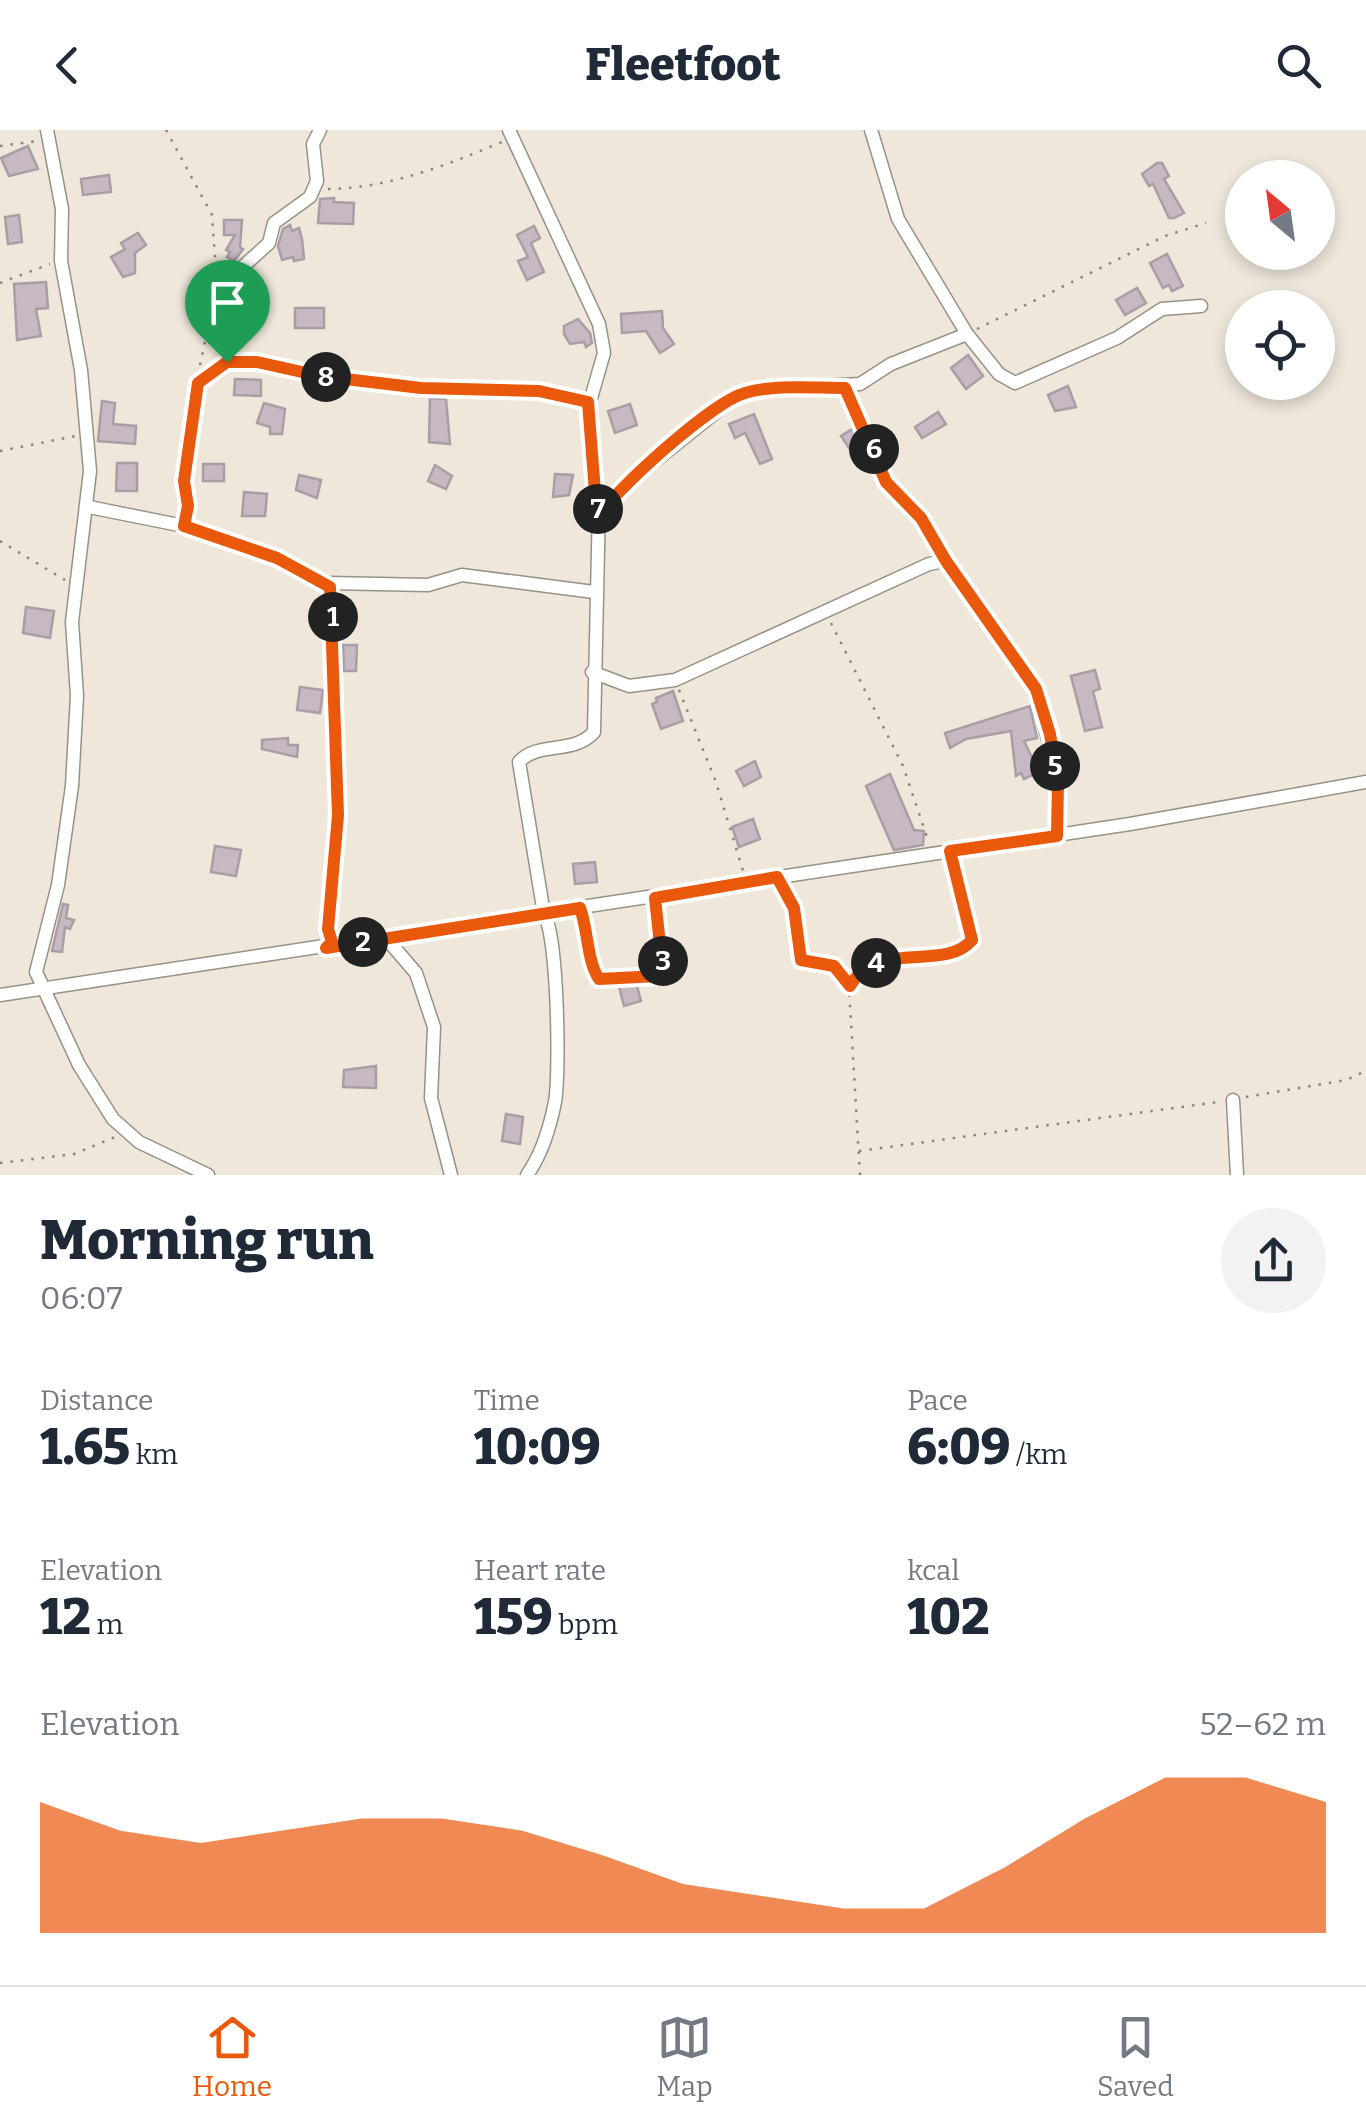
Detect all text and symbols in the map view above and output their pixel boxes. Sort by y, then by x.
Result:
icon: back [40,38,95,93]
text: Fleetfoot [585,38,781,92]
icon: search [1271,38,1326,93]
north arrow [1225,160,1335,270]
map controls [1225,160,1335,400]
pin [185,260,270,363]
icon: arrive [200,275,255,330]
button: locate [1225,290,1335,400]
pin: 8 [301,352,351,402]
text: 8 [318,360,334,393]
pin: 6 [849,424,899,474]
text: 6 [866,432,882,465]
pin: 7 [573,484,623,534]
text: 7 [590,492,606,525]
pin: 1 [308,592,358,642]
text: 1 [327,600,339,633]
pin: 5 [1030,741,1080,791]
text: 5 [1047,749,1063,782]
pin: 2 [338,917,388,967]
text: 2 [355,925,371,958]
pin: 3 [638,936,688,986]
pin: 4 [851,938,901,988]
text: 3 [655,944,671,977]
text: 4 [867,946,885,979]
text: Morning run [40,1208,374,1274]
button: share [1221,1208,1326,1313]
text: 06:07 [40,1279,123,1317]
text: Distance [40,1384,153,1417]
text: Time [474,1384,540,1417]
text: Pace [907,1384,968,1417]
text: 1.65 [40,1417,130,1477]
text: 10:09 [474,1417,601,1477]
text: 6:09 [907,1417,1010,1477]
text: km [130,1438,178,1471]
text: /km [1010,1438,1067,1471]
text: Elevation [40,1554,162,1587]
text: Heart rate [474,1554,606,1587]
text: kcal [907,1554,959,1587]
text: 12 [40,1587,91,1647]
text: 159 [474,1587,553,1647]
text: 102 [907,1587,990,1647]
text: m [91,1608,123,1641]
text: bpm [553,1608,618,1641]
text: Elevation [40,1705,180,1743]
text: 52–62 m [1199,1705,1326,1743]
tab: Home [192,2010,272,2103]
tab: Map [656,2010,713,2103]
tab: Saved [1097,2010,1174,2103]

